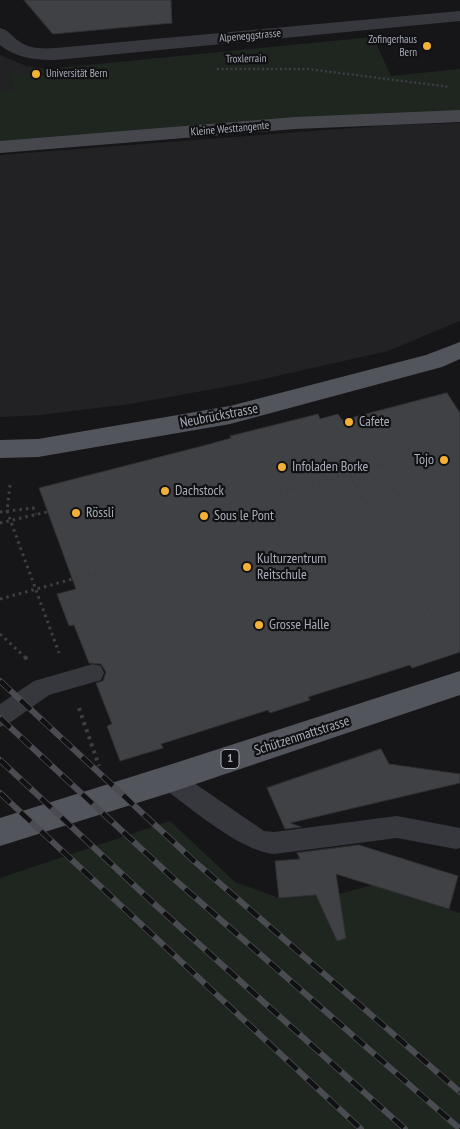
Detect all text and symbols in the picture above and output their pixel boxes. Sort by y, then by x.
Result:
street label: Alpeneggstrasse [219,27,281,45]
place label: Zofingerhaus Bern [368,33,417,59]
marker: Zofingerhaus Bern [421,40,433,52]
street label: Troxlerrain [225,52,267,66]
place label: Universität Bern [46,67,107,81]
marker: Universität Bern [30,68,42,80]
street label: Kleine Westtangente [190,119,270,139]
street label: Neubrückstrasse [179,400,259,432]
place label: Cafete [359,414,390,430]
marker: Cafete [343,416,355,428]
place label: Tojo [414,452,434,468]
marker: Tojo [438,454,450,466]
place label: Infoladen Borke [292,459,368,475]
marker: Infoladen Borke [276,461,288,473]
place label: Dachstock [175,483,224,499]
marker: Dachstock [159,485,171,497]
place label: Rössli [86,505,114,521]
marker: Rössli [70,507,82,519]
place label: Sous le Pont [214,508,274,524]
marker: Sous le Pont [198,510,210,522]
place label: Kulturzentrum Reitschule [257,551,326,584]
marker: Kulturzentrum Reitschule [241,561,253,573]
place label: Grosse Halle [269,617,329,633]
marker: Grosse Halle [253,619,265,631]
street label: Schützenmattstrasse [252,713,352,759]
road number: 1 [221,750,239,769]

